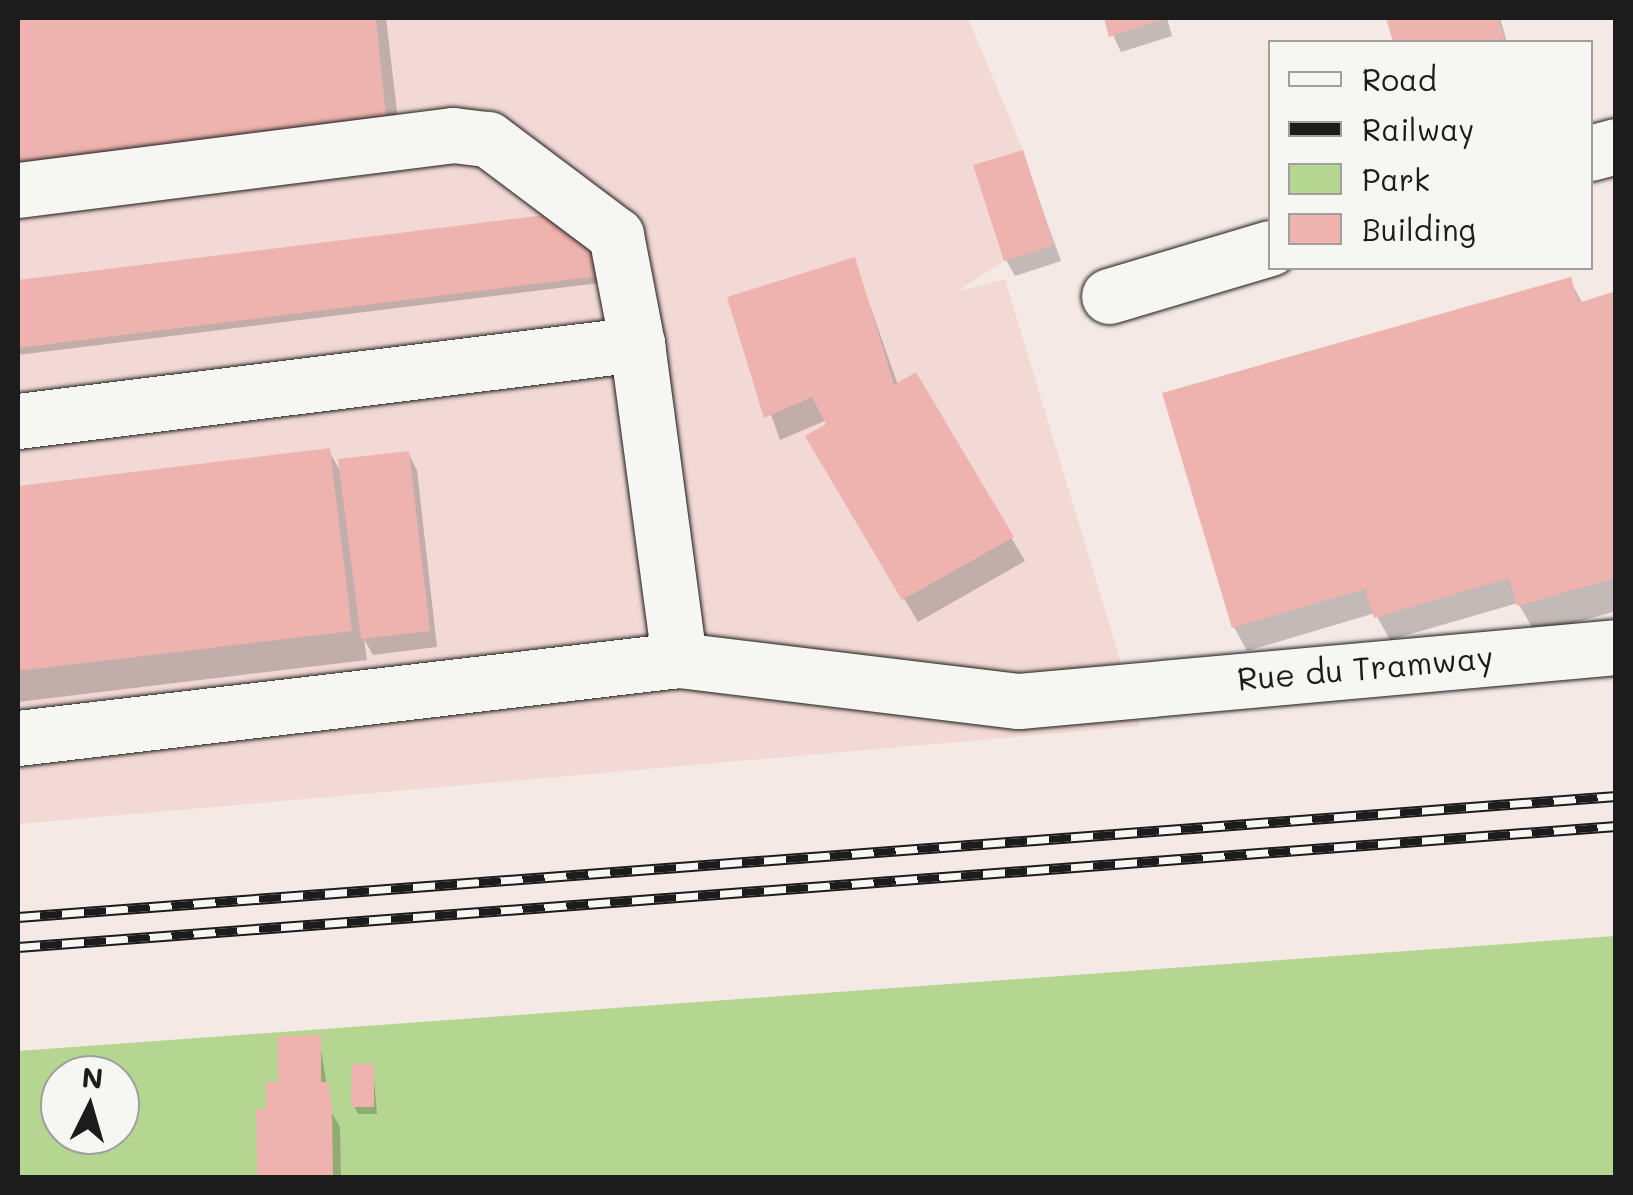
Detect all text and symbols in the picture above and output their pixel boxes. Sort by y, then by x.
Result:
legend [1268,40,1593,270]
text: Road [1362,59,1437,99]
text: Railway [1362,109,1474,149]
text: Park [1362,159,1430,199]
text: Building [1362,209,1476,249]
street label: Rue du Tramway [1235,637,1495,697]
north arrow [40,1055,140,1155]
text: N [80,1058,105,1096]

